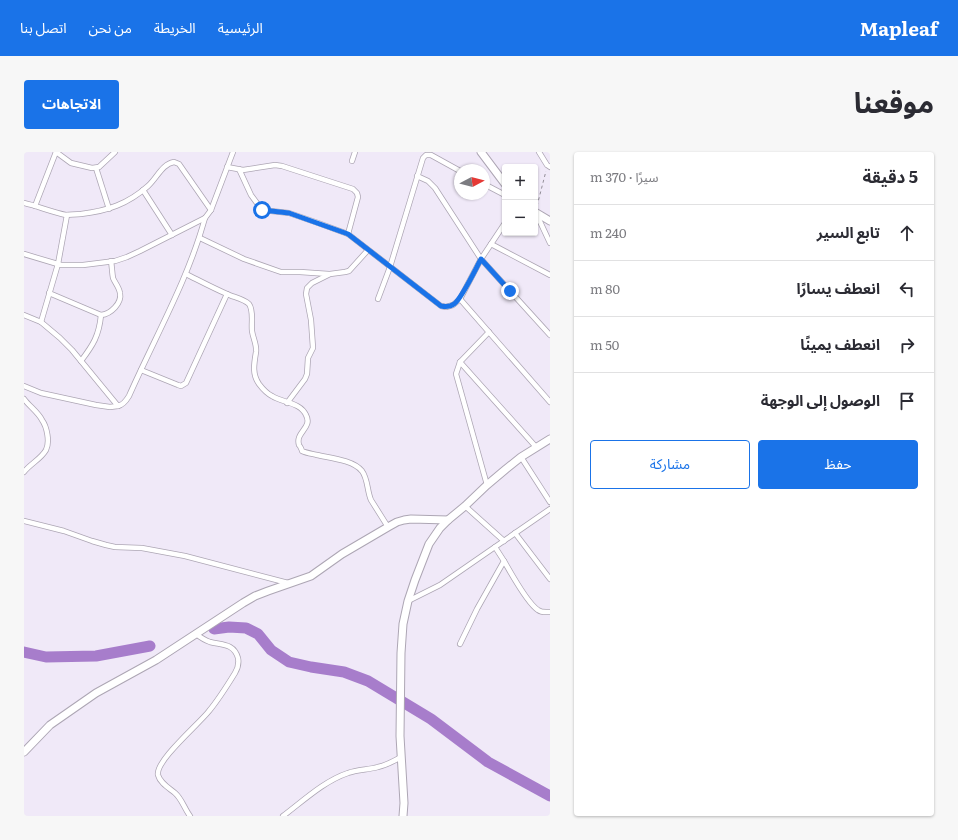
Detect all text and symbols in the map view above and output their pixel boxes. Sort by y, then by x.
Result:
text: Mapleaf [860,14,938,42]
text: اتصل بنا [20,17,66,37]
text: من نحن [88,17,132,37]
text: الخريطة [154,17,196,37]
text: الرئيسية [218,17,263,37]
button: الاتجاهات [24,80,119,129]
text: موقعنا [854,80,934,122]
text: 5 دقيقة [863,163,918,188]
north arrow [454,164,490,200]
map controls [502,164,538,236]
button: + [502,164,538,200]
text: سيرًا · 370 m [590,167,659,186]
button: − [502,200,538,236]
route start [253,201,271,219]
text: تابع السير [817,220,880,243]
icon: ahead [896,222,918,244]
text: 240 m [590,223,627,242]
text: انعطف يسارًا [796,276,880,299]
icon: left [896,278,918,300]
text: 80 m [590,279,620,298]
route end [501,282,519,300]
text: انعطف يمينًا [800,332,880,355]
icon: right [896,334,918,356]
text: 50 m [590,335,619,354]
text: الوصول إلى الوجهة [761,388,880,411]
icon: arrive [896,390,918,412]
button: مشاركة [590,440,750,489]
button: حفظ [758,440,918,489]

